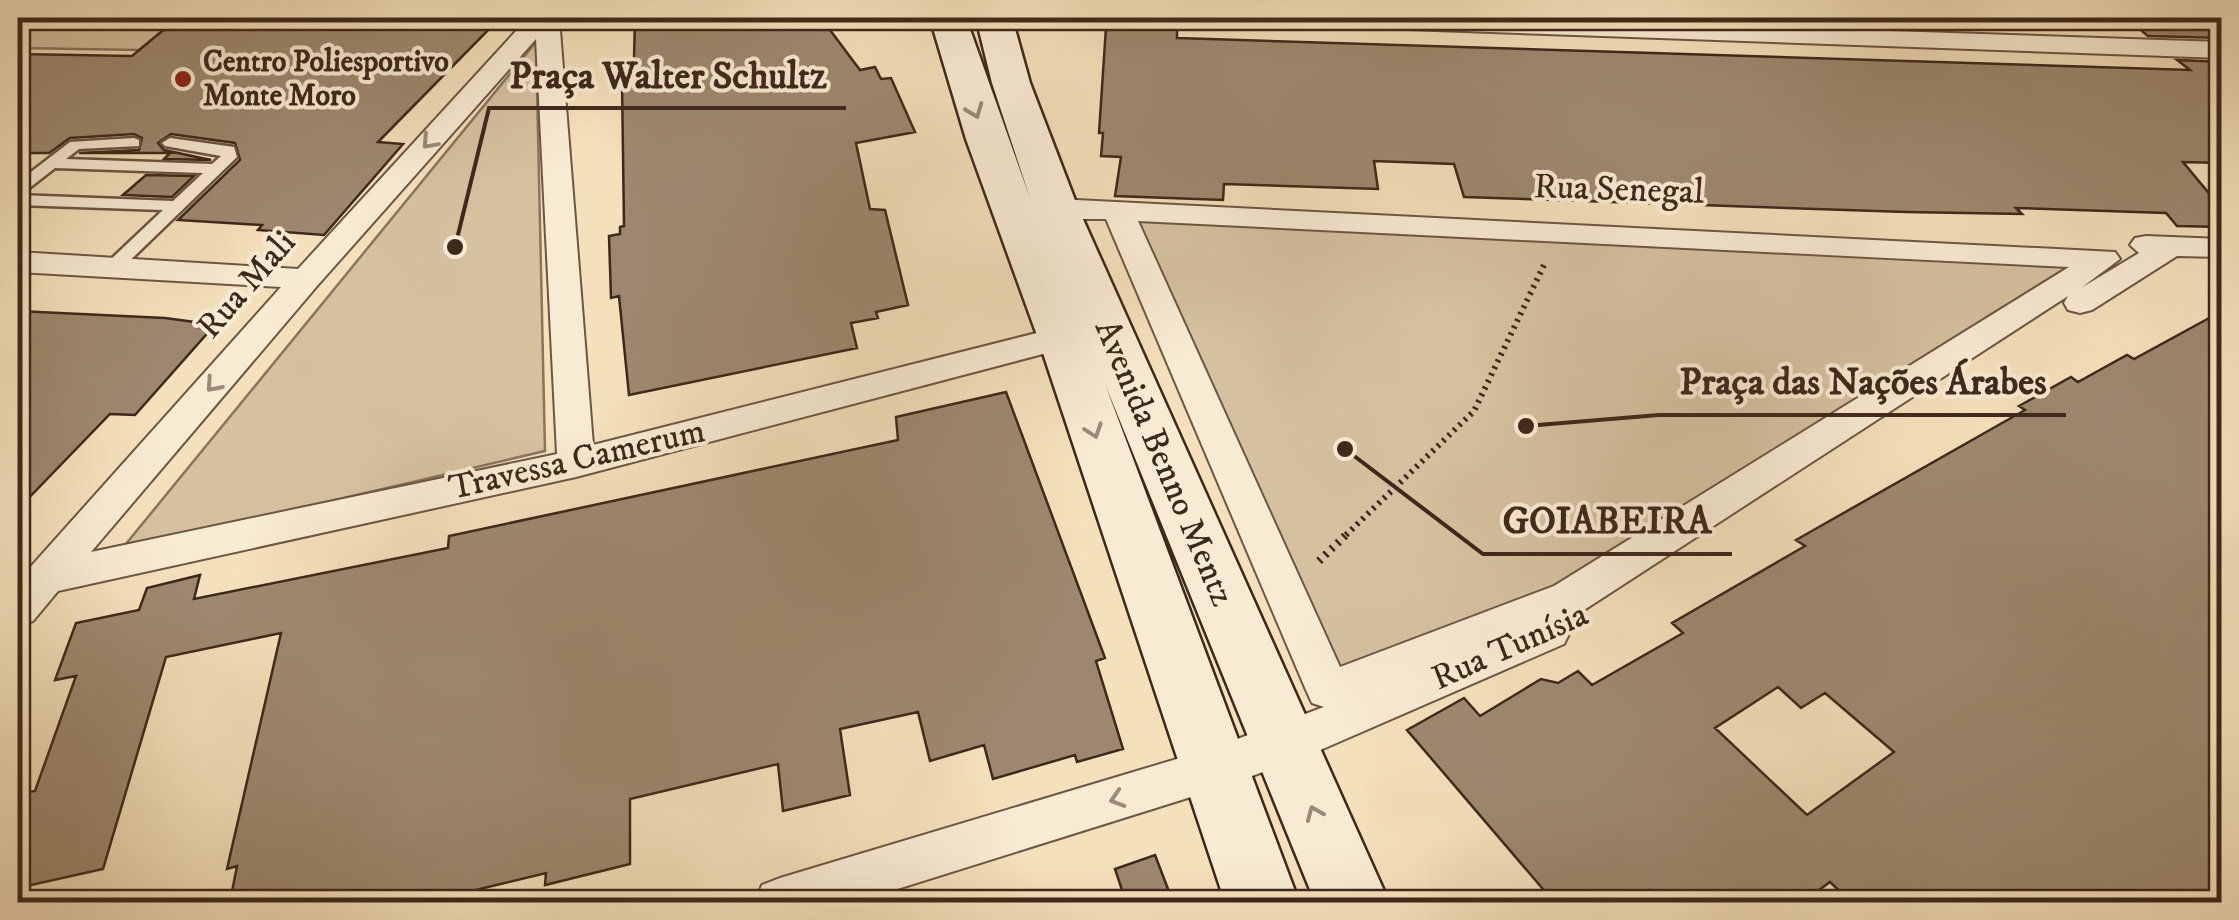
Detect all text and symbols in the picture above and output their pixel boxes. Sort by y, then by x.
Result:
callout: Praça Walter Schultz [489,40,846,108]
place label: Centro Poliesportivo Monte Moro [203,44,449,115]
text: Praça Walter Schultz [509,53,827,101]
marker: Centro Poliesportivo Monte Moro [172,68,194,90]
one-way arrow [963,102,983,119]
one-way arrow [423,130,441,149]
street label: Rua Senegal [1533,165,1705,215]
street label: Rua Mali [188,222,306,348]
street label: Avenida Benno Mentz [1084,313,1244,613]
callout: Praça das Nações Árabes [1659,347,2066,415]
text: Praça das Nações Árabes [1679,358,2047,407]
one-way arrow [207,373,225,392]
street label: Travessa Camerum [445,409,709,511]
one-way arrow [1083,421,1103,438]
callout: GOIABEIRA [1483,486,1732,554]
text: GOIABEIRA [1502,498,1713,546]
street label: Rua Tunísia [1425,593,1595,701]
one-way arrow [1109,787,1126,808]
one-way arrow [1306,805,1326,822]

